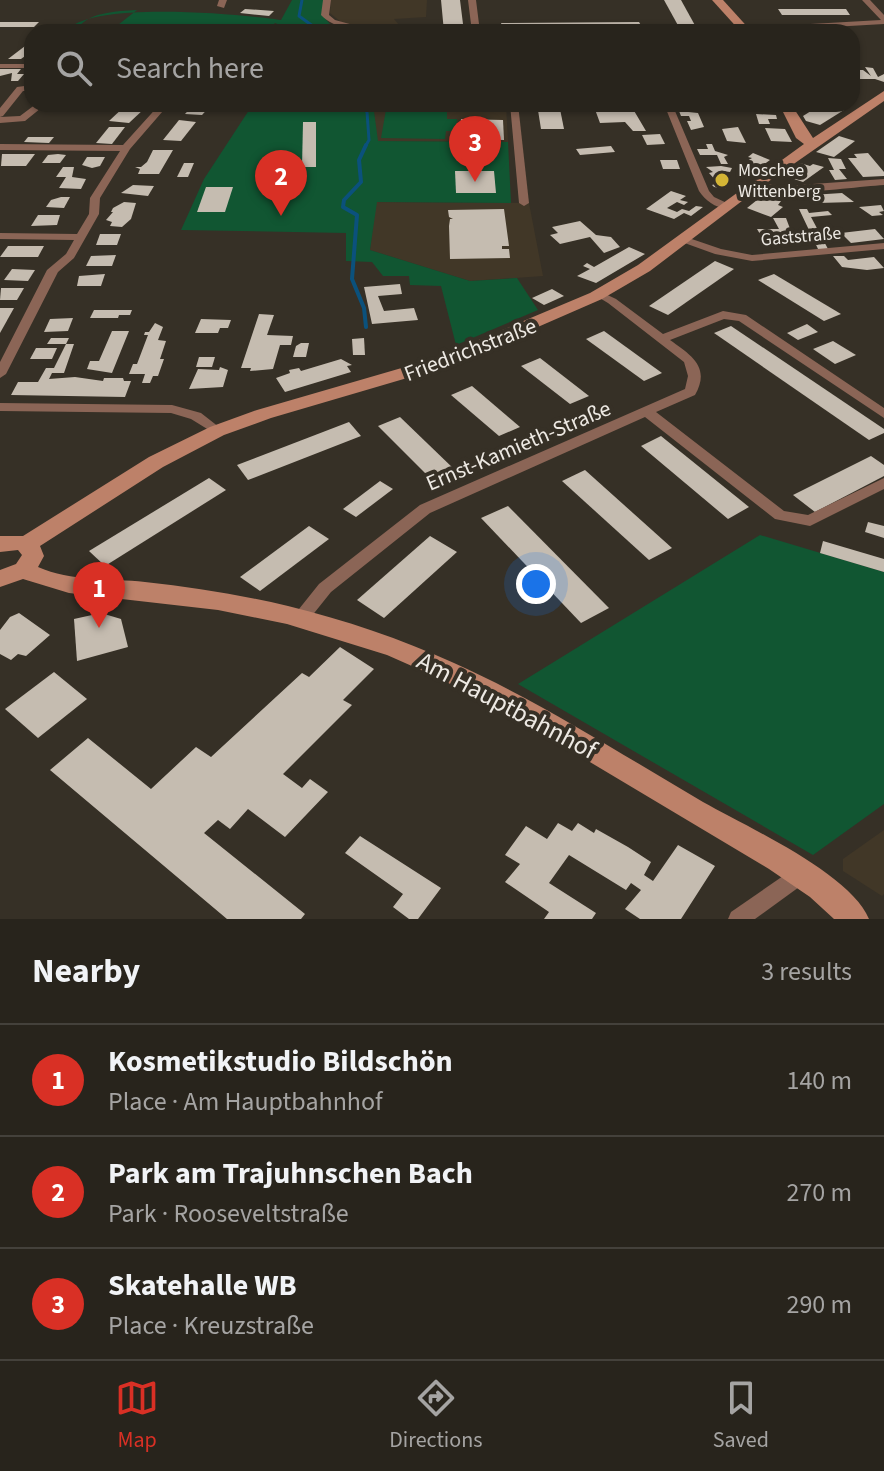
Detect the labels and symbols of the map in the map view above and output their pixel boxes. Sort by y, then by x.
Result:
pin: 3 [449,116,501,182]
pin: 2 [255,150,307,216]
place label: Moschee Wittenberg [738,158,821,204]
marker: Moschee Wittenberg [713,171,731,189]
street label: Gaststraße [760,221,842,252]
street label: Friedrichstraße [399,310,541,390]
street label: Ernst-Kamieth-Straße [421,392,616,499]
pin: 1 [73,562,125,628]
your location [516,564,556,604]
street label: Am Hauptbahnhof [410,642,605,769]

